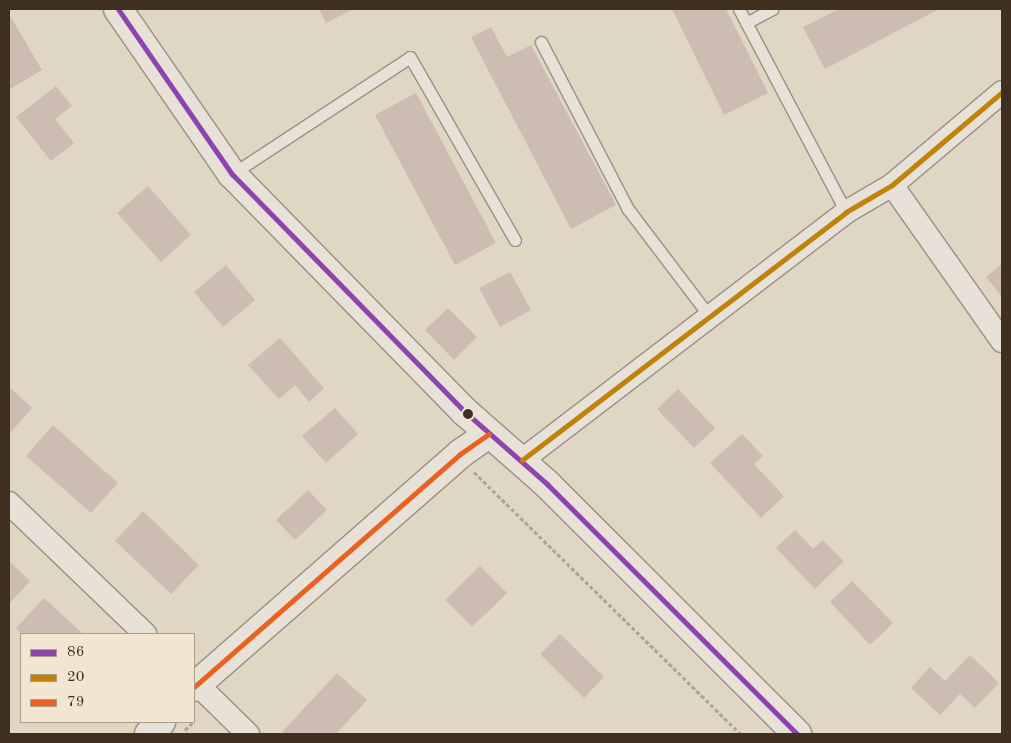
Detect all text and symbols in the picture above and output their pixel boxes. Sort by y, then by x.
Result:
unlabelled marker [463,409,473,419]
legend [20,633,195,723]
text: 86 [67,645,84,660]
text: 20 [67,670,84,685]
text: 79 [67,695,84,710]

